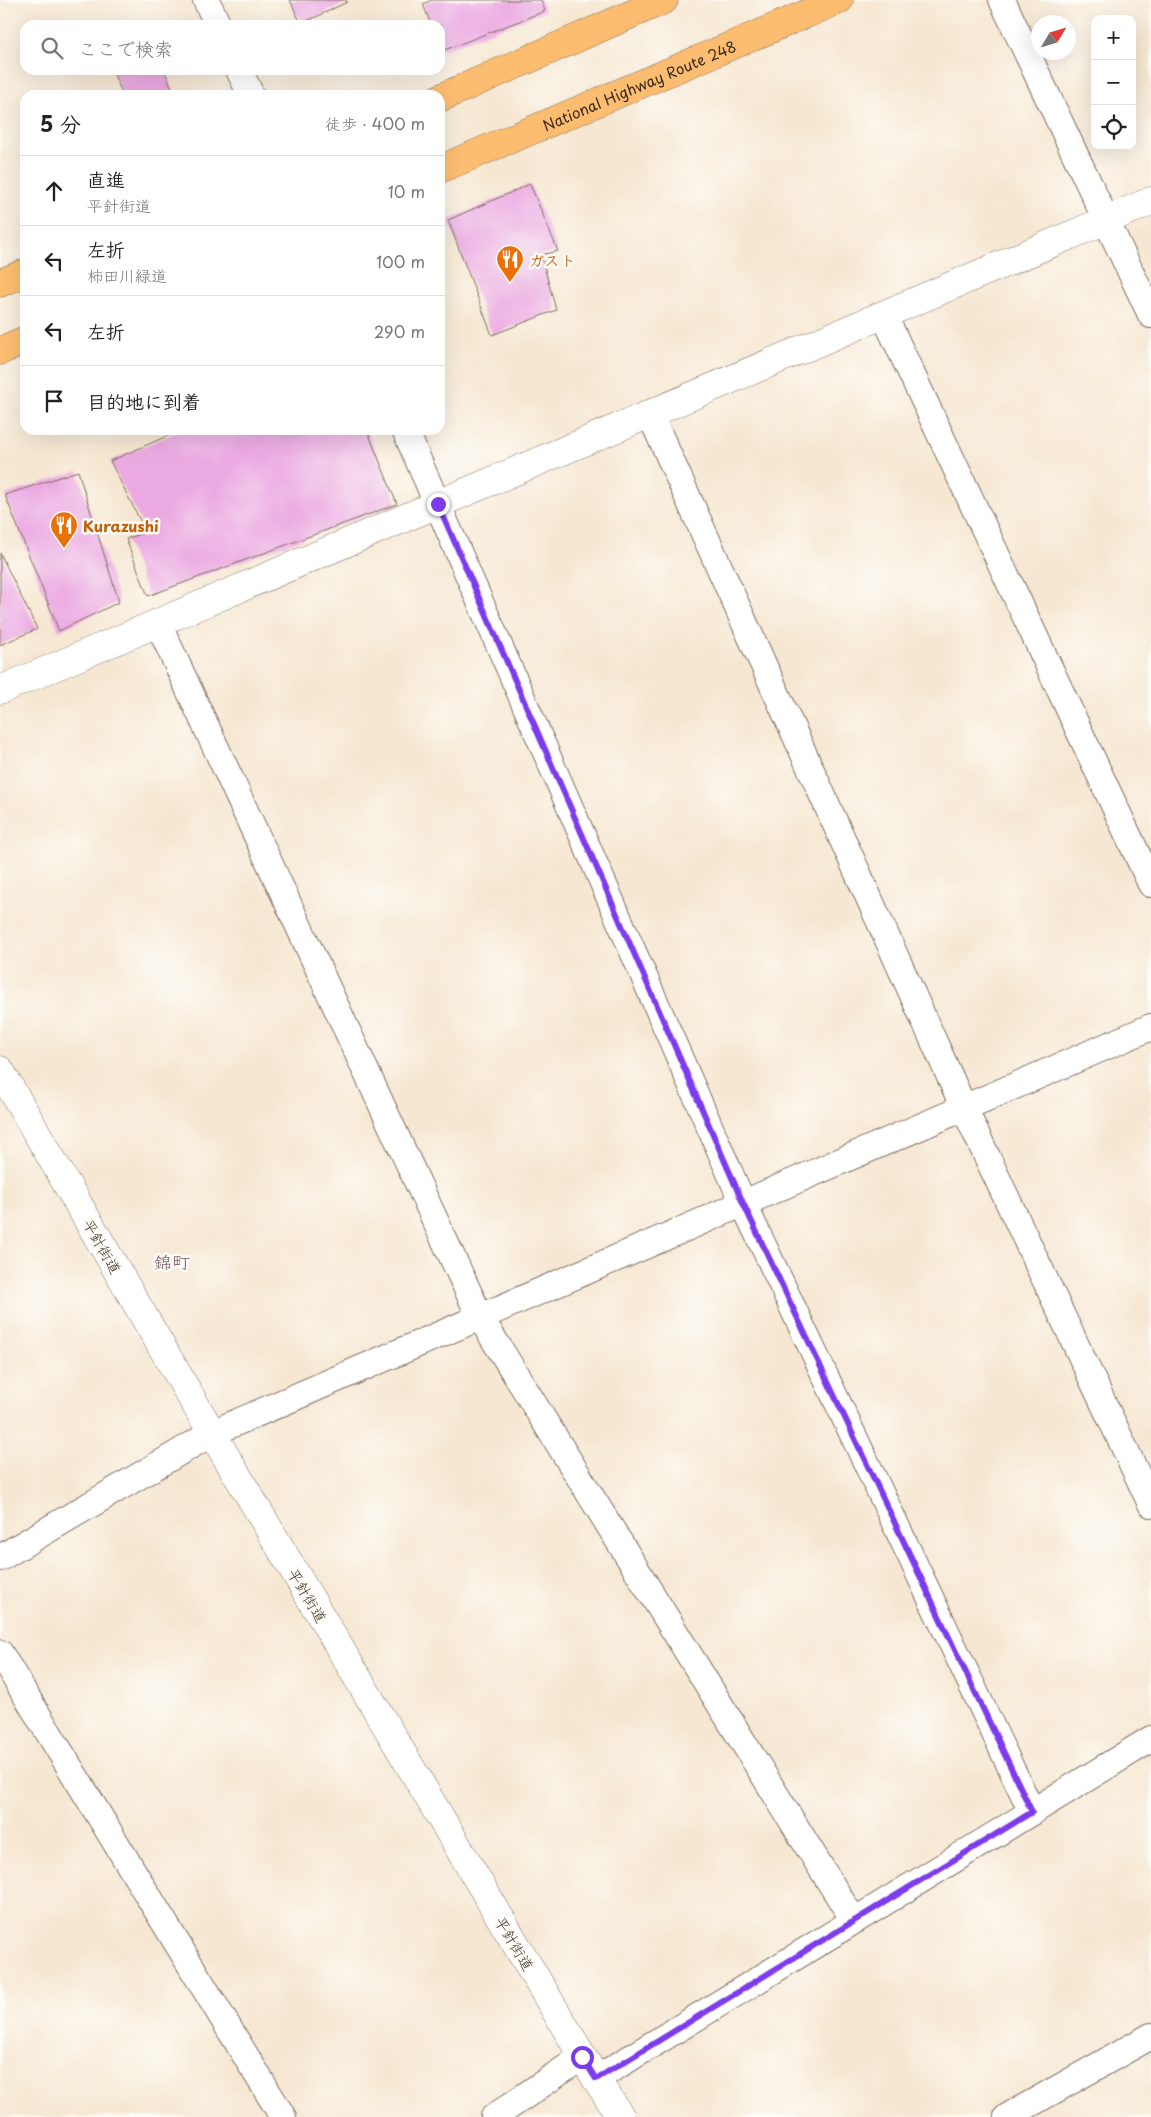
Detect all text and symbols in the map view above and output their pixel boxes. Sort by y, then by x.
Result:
north arrow [1031,15,1076,60]
map controls [1091,15,1136,150]
button: + [1091,15,1136,60]
search box [20,20,445,75]
icon: search [38,34,66,62]
text: ここで検索 [78,34,173,62]
street label: National Highway Route 248 [539,34,739,136]
button: − [1091,60,1136,105]
button: locate [1091,105,1136,150]
text: 5 分 [40,107,81,139]
text: 徒歩 · 400 m [325,111,425,135]
text: 直進 [87,165,125,193]
icon: ahead [40,177,68,205]
text: 10 m [388,179,425,203]
text: 平針街道 [87,193,151,217]
text: 左折 [87,235,125,263]
restaurant icon: ガスト [495,244,525,283]
icon: left [40,247,68,275]
place label: ガスト [529,248,576,271]
text: 100 m [376,249,425,273]
text: 柿田川緑道 [87,263,167,287]
icon: left [40,317,68,345]
text: 左折 [87,317,125,345]
text: 290 m [374,319,425,343]
icon: arrive [40,387,68,415]
text: 目的地に到着 [87,387,201,415]
route end [427,493,450,516]
restaurant icon: Kurazushi [49,510,79,549]
place label: Kurazushi [83,514,159,537]
street label: 平針街道 [78,1214,128,1278]
district label: 錦町 [154,1248,190,1275]
street label: 平針街道 [283,1563,333,1627]
street label: 平針街道 [490,1911,540,1975]
route start [571,2046,594,2069]

